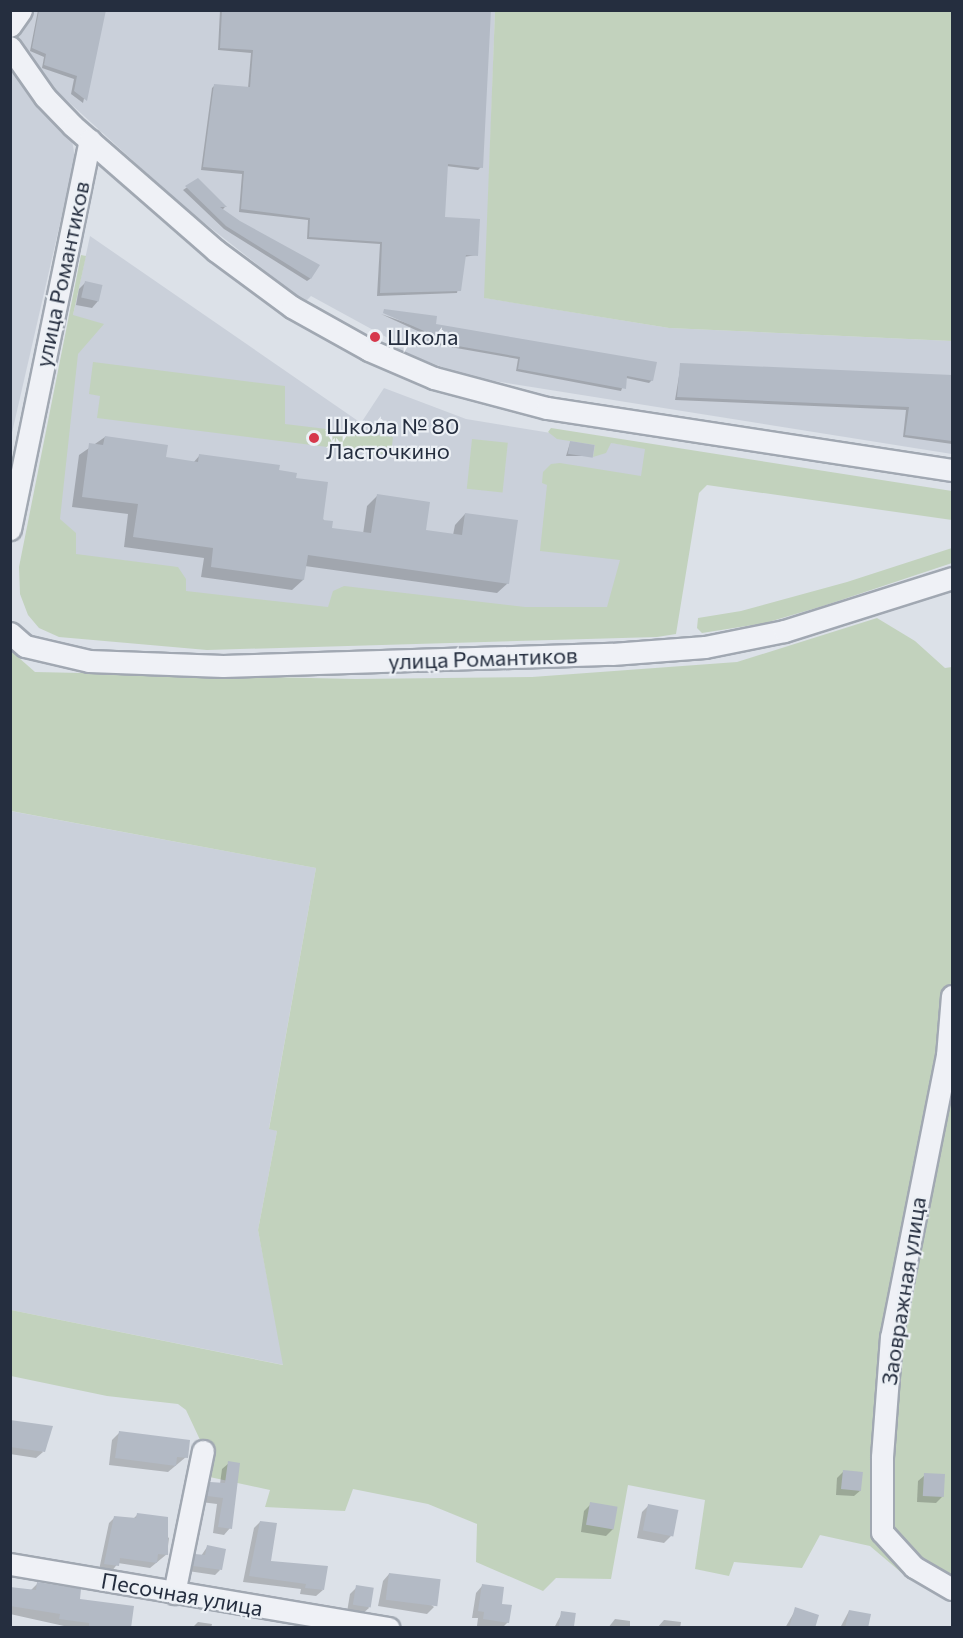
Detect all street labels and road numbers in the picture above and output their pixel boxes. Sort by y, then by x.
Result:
street label: улица Романтиков [29,179,95,369]
street label: улица Романтиков [388,642,578,674]
street label: Заовражная улица [875,1195,931,1387]
street label: Песочная улица [99,1567,265,1621]

